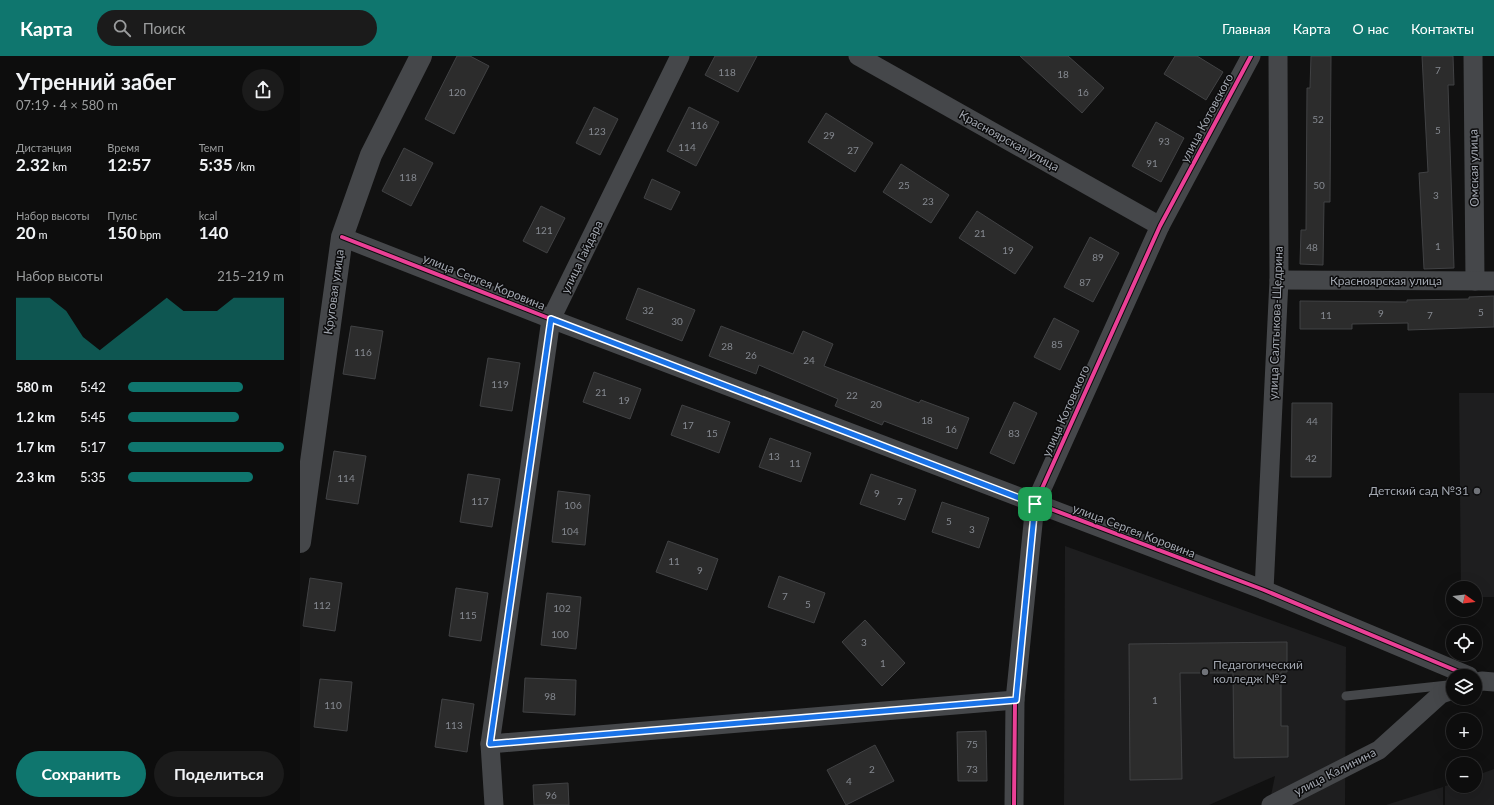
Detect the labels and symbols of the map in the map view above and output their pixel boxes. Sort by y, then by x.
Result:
house number: 7 [1435,64,1441,76]
house number: 118 [718,66,736,78]
house number: 18 [1057,68,1069,80]
street label: улица Котовского [1177,71,1236,165]
house number: 120 [448,86,466,98]
house number: 16 [1077,86,1089,98]
street label: Красноярская улица [957,107,1062,174]
house number: 52 [1312,113,1324,125]
house number: 116 [690,119,708,131]
house number: 5 [1435,124,1441,136]
house number: 123 [588,125,606,137]
house number: 29 [823,129,835,141]
street label: Омская улица [1465,129,1482,207]
house number: 93 [1158,135,1170,147]
house number: 114 [678,141,696,153]
house number: 27 [847,144,859,156]
house number: 91 [1146,157,1158,169]
house number: 118 [399,171,417,183]
house number: 25 [898,179,910,191]
house number: 50 [1313,179,1325,191]
house number: 3 [1433,189,1439,201]
house number: 23 [922,195,934,207]
street label: улица Гайдара [557,218,606,296]
house number: 121 [535,224,553,236]
house number: 21 [974,227,986,239]
house number: 1 [1435,240,1441,252]
house number: 48 [1306,241,1318,253]
house number: 19 [1002,244,1014,256]
street label: улица Салтыкова-Щедрина [1265,246,1286,400]
street label: Круговая улица [320,248,347,335]
street label: улица Сергея Коровина [421,250,547,313]
house number: 89 [1092,251,1104,263]
street label: Красноярская улица [1330,273,1442,288]
house number: 87 [1079,276,1091,288]
house number: 32 [642,304,654,316]
house number: 5 [1478,306,1484,318]
house number: 9 [1378,307,1384,319]
house number: 11 [1320,309,1332,321]
house number: 7 [1427,309,1433,321]
house number: 30 [671,315,683,327]
house number: 85 [1051,338,1063,350]
house number: 28 [721,340,733,352]
house number: 116 [354,346,372,358]
house number: 26 [745,349,757,361]
house number: 24 [803,354,815,366]
street label: улица Котовского [1039,363,1093,459]
house number: 119 [491,378,509,390]
house number: 21 [595,386,607,398]
house number: 22 [846,389,858,401]
house number: 19 [618,394,630,406]
house number: 20 [870,398,882,410]
house number: 18 [921,414,933,426]
house number: 44 [1306,415,1318,427]
house number: 17 [682,419,694,431]
house number: 16 [945,423,957,435]
house number: 15 [706,427,718,439]
house number: 83 [1008,427,1020,439]
house number: 13 [768,450,780,462]
house number: 42 [1305,452,1317,464]
house number: 11 [789,457,801,469]
house number: 114 [337,472,355,484]
place label: Детский сад №31 [1369,483,1469,498]
marker: Детский сад №31 [1472,486,1482,496]
house number: 9 [874,487,880,499]
pin [1018,487,1052,521]
house number: 117 [471,495,489,507]
house number: 7 [897,495,903,507]
house number: 106 [564,499,582,511]
street label: улица Сергея Коровина [1071,500,1198,561]
house number: 5 [946,515,952,527]
house number: 3 [969,523,975,535]
house number: 104 [561,525,579,537]
house number: 11 [668,555,680,567]
house number: 9 [697,564,703,576]
north arrow [1446,581,1482,617]
house number: 7 [782,590,788,602]
house number: 5 [805,598,811,610]
house number: 112 [313,599,331,611]
house number: 102 [553,602,571,614]
house number: 115 [459,609,477,621]
house number: 100 [551,628,569,640]
house number: 3 [861,636,867,648]
house number: 1 [880,657,886,669]
place label: Педагогический колледж №2 [1213,657,1303,686]
marker: Педагогический колледж №2 [1200,667,1210,677]
house number: 98 [544,690,556,702]
house number: 1 [1152,694,1158,706]
house number: 110 [324,699,342,711]
house number: 113 [445,719,463,731]
house number: 75 [966,738,978,750]
street label: улица Калинина [1291,744,1378,799]
house number: 2 [869,763,875,775]
house number: 73 [966,763,978,775]
house number: 4 [846,775,852,787]
house number: 96 [545,789,557,801]

